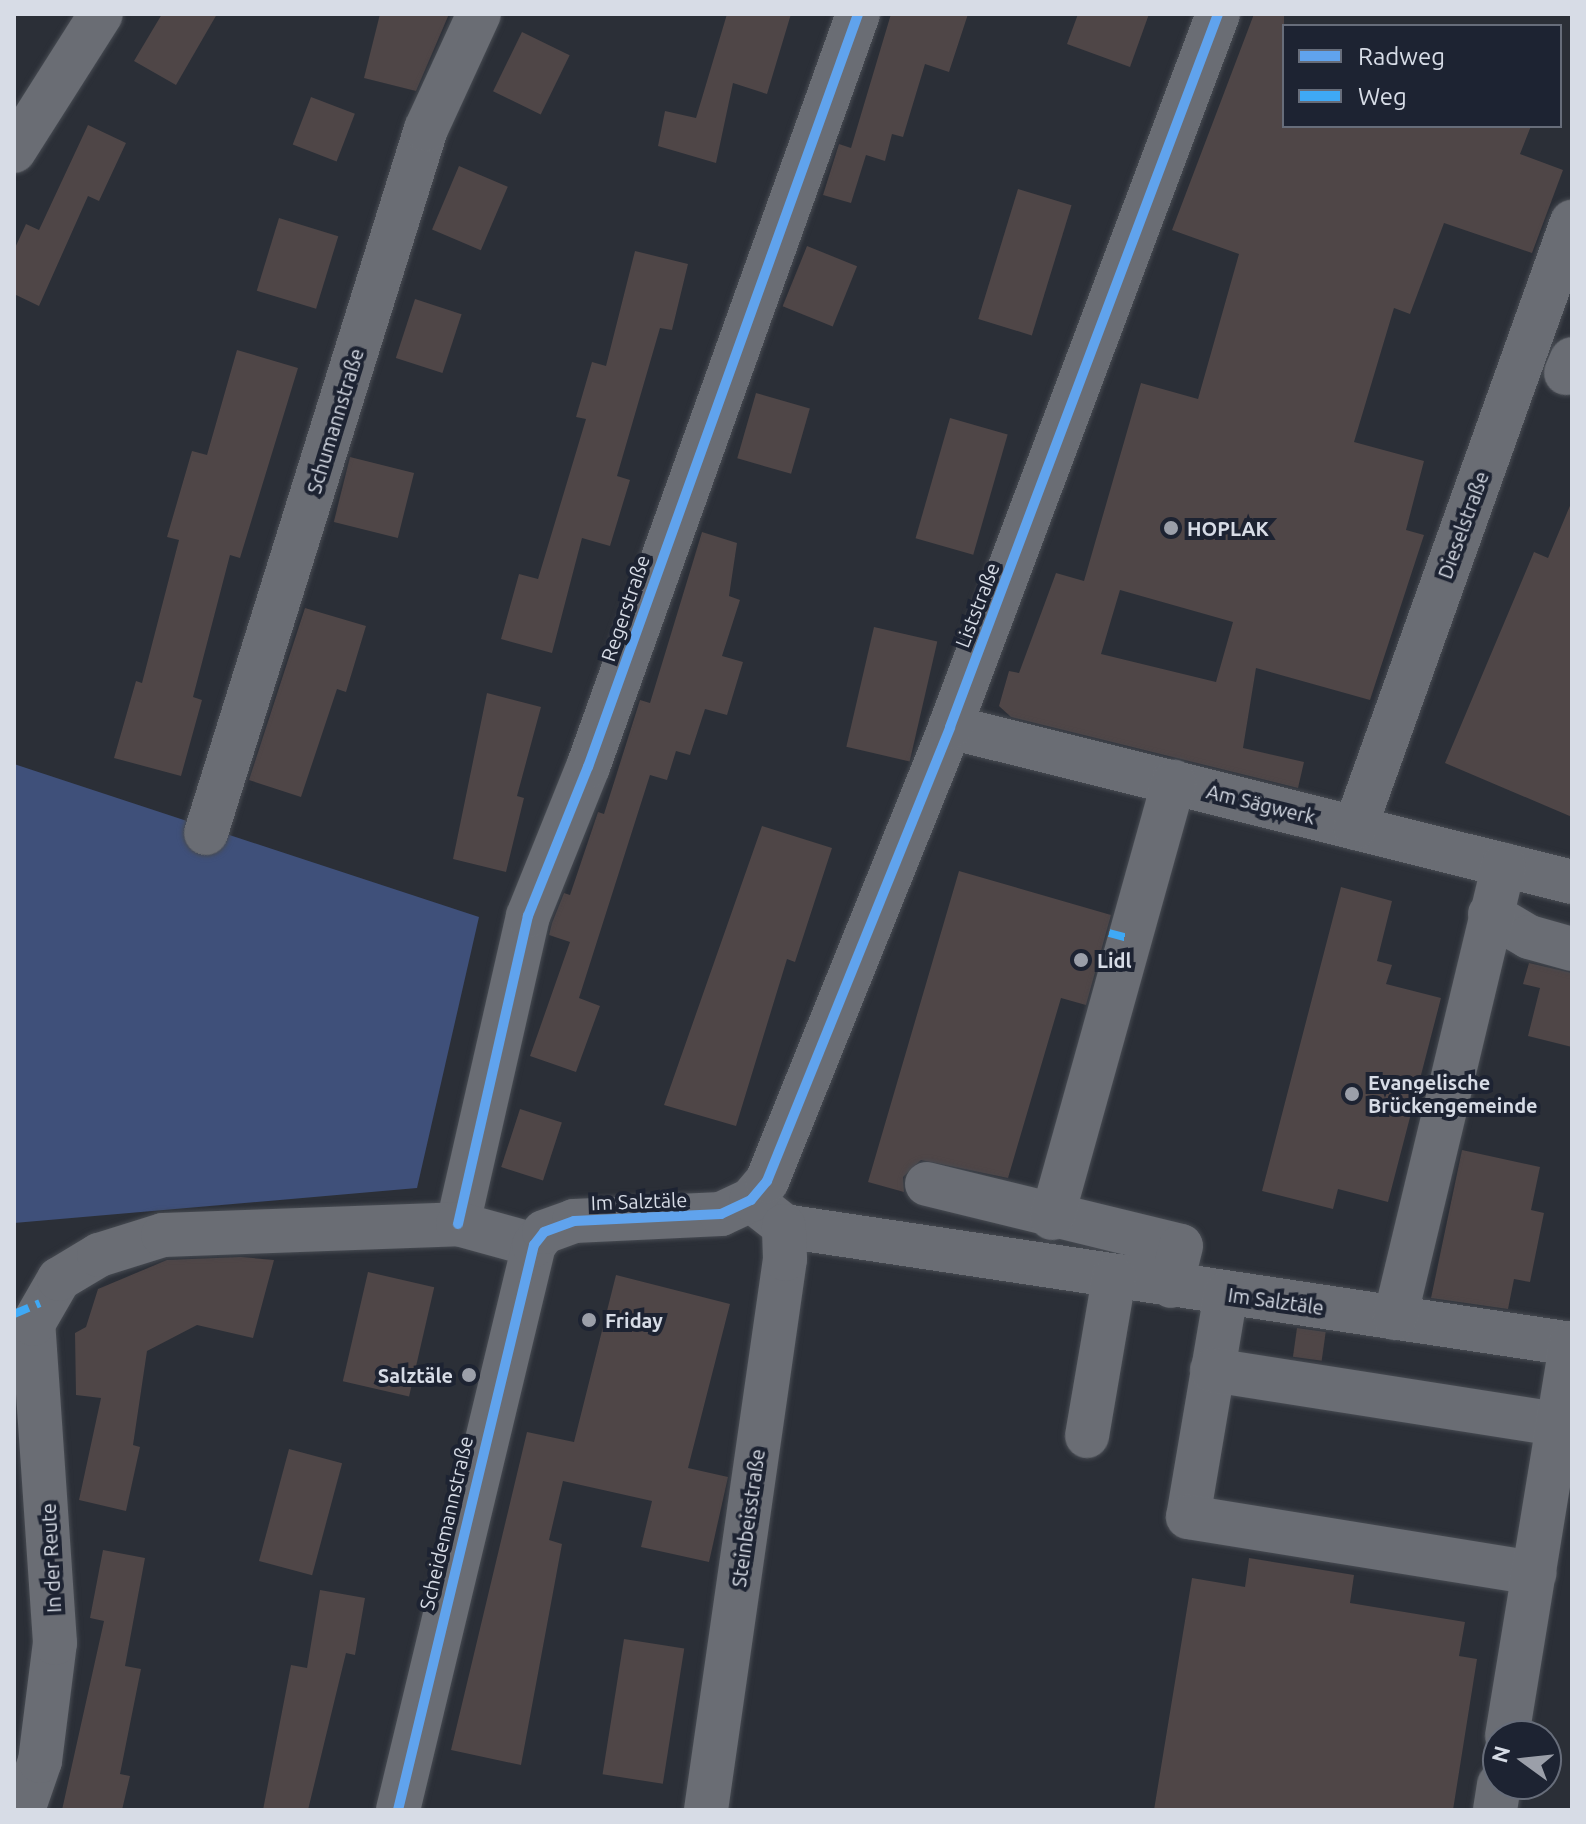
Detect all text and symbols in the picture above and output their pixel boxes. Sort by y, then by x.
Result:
legend [1282,24,1562,128]
text: Radweg [1358,43,1445,70]
text: Weg [1358,83,1407,110]
street label: Schumannstraße [302,346,368,496]
street label: Dieselstraße [1432,468,1494,582]
place label: HOPLAK [1187,516,1269,540]
marker: HOPLAK [1162,519,1180,537]
street label: Regerstraße [596,552,654,664]
street label: Liststraße [950,559,1004,651]
street label: Am Sägwerk [1204,779,1318,829]
place label: Lidl [1097,948,1132,972]
marker: Lidl [1072,951,1090,969]
place label: Evangelische Brückengemeinde [1368,1070,1538,1117]
marker: Evangelische Brückengemeinde [1343,1085,1361,1103]
street label: Im Salztäle [590,1187,688,1215]
street label: Im Salztäle [1227,1282,1325,1320]
place label: Friday [605,1308,663,1332]
marker: Friday [580,1311,598,1329]
place label: Salztäle [378,1363,453,1387]
marker: Salztäle [460,1366,478,1384]
street label: Scheidemannstraße [414,1434,478,1612]
street label: Steinbeisstraße [726,1447,770,1589]
street label: In der Reute [36,1503,66,1613]
north arrow [1482,1720,1562,1800]
text: N [1486,1743,1514,1765]

